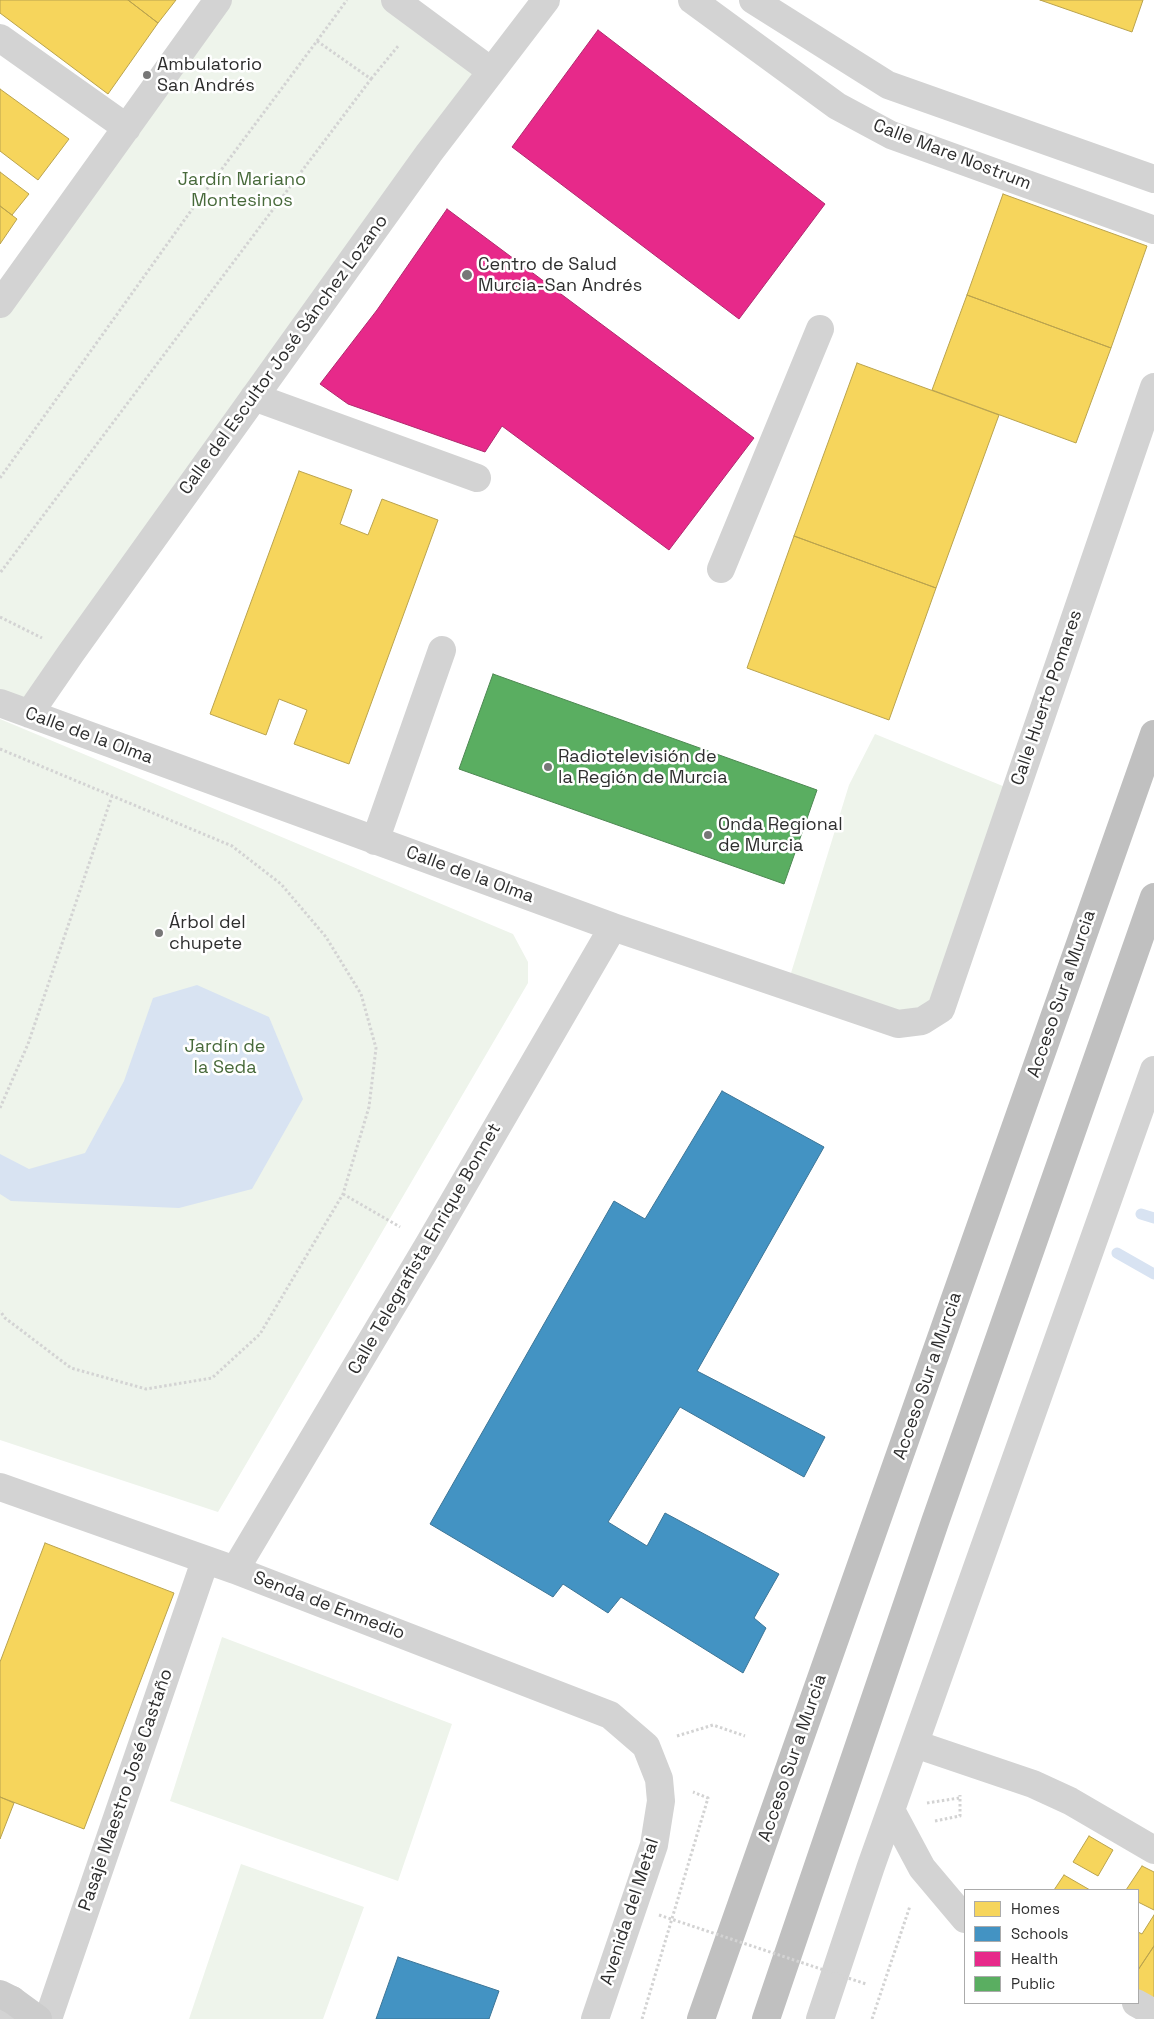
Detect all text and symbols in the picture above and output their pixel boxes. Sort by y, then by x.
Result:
place label: Ambulatorio San Andrés [157,54,262,96]
marker: Ambulatorio San Andrés [141,69,153,81]
street label: Calle Mare Nostrum [870,115,1034,195]
park label: Jardín Mariano Montesinos [178,169,306,212]
street label: Calle del Escultor José Sánchez Lozano [175,211,393,499]
place label: Centro de Salud Murcia-San Andrés [478,254,642,296]
marker: Centro de Salud Murcia-San Andrés [460,268,474,282]
street label: Calle Huerto Pomares [1007,607,1087,789]
street label: Calle de la Olma [22,703,156,769]
place label: Radiotelevisión de la Región de Murcia [558,746,728,789]
marker: Radiotelevisión de la Región de Murcia [542,761,554,773]
place label: Onda Regional de Murcia [718,814,843,856]
marker: Onda Regional de Murcia [702,829,714,841]
street label: Calle de la Olma [403,842,537,908]
street label: Acceso Sur a Murcia [1023,907,1101,1081]
place label: Árbol del chupete [169,912,246,954]
marker: Árbol del chupete [153,927,165,939]
park label: Jardín de la Seda [185,1036,265,1078]
street label: Calle Telegrafista Enrique Bonnet [344,1119,506,1379]
street label: Acceso Sur a Murcia [889,1289,967,1463]
street label: Senda de Enmedio [250,1567,408,1645]
street label: Pasaje Maestro José Castaño [74,1666,178,1914]
street label: Acceso Sur a Murcia [754,1671,832,1845]
street label: Avenida del Metal [596,1836,664,1988]
legend [964,1889,1139,2004]
text: Homes [1011,1899,1060,1918]
text: Schools [1011,1924,1068,1943]
text: Health [1011,1949,1058,1968]
text: Public [1011,1974,1055,1993]

